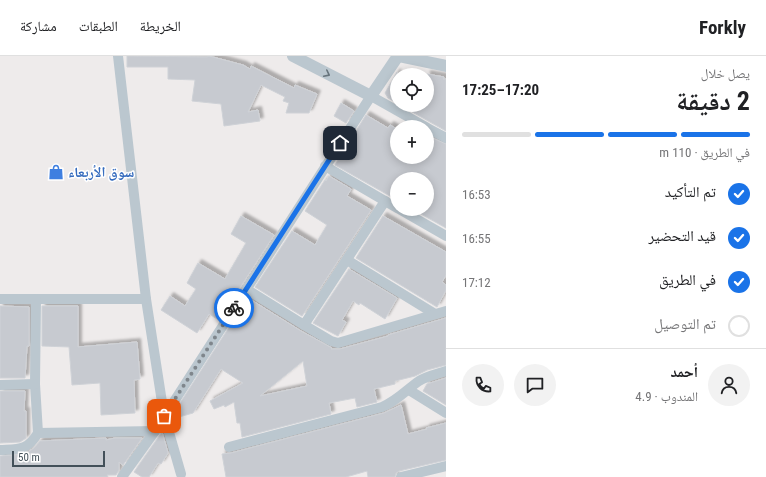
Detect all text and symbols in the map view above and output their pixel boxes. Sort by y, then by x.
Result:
text: Forkly [699,16,746,39]
text: مشاركة [20,18,57,34]
text: الطبقات [79,18,118,34]
text: الخريطة [140,18,181,34]
text: يصل خلال [701,66,750,81]
map controls [390,68,434,216]
button: locate [390,68,434,112]
one-way arrow [323,69,331,77]
text: 17:20–17:25 [462,81,539,99]
text: 2 دقيقة [676,86,750,116]
button: + [390,120,434,164]
pin [323,126,357,160]
icon: home [329,132,351,154]
text: في الطريق · 110 m [659,145,750,160]
shop icon: سوق الأربعاء [47,163,65,181]
place label: سوق الأربعاء [68,164,135,181]
button: − [390,172,434,216]
text: تم التأكيد [665,183,716,201]
icon: check [728,183,750,205]
text: 16:53 [462,187,491,202]
text: قيد التحضير [648,227,716,245]
icon: check [728,227,750,249]
text: 16:55 [462,231,491,246]
text: في الطريق [659,271,716,289]
icon: check [728,271,750,293]
text: 17:12 [462,275,491,290]
courier [214,288,254,328]
icon: bike [223,297,245,319]
text: تم التوصيل [654,315,716,333]
text: أحمد [671,363,698,381]
button: phone [462,364,504,406]
button: chat [514,364,556,406]
button: person [708,364,750,406]
text: المندوب · 4.9 [635,389,698,404]
pin [147,399,181,433]
icon: bag [153,405,175,427]
scale bar [12,449,105,468]
text: 50 m [18,451,40,464]

